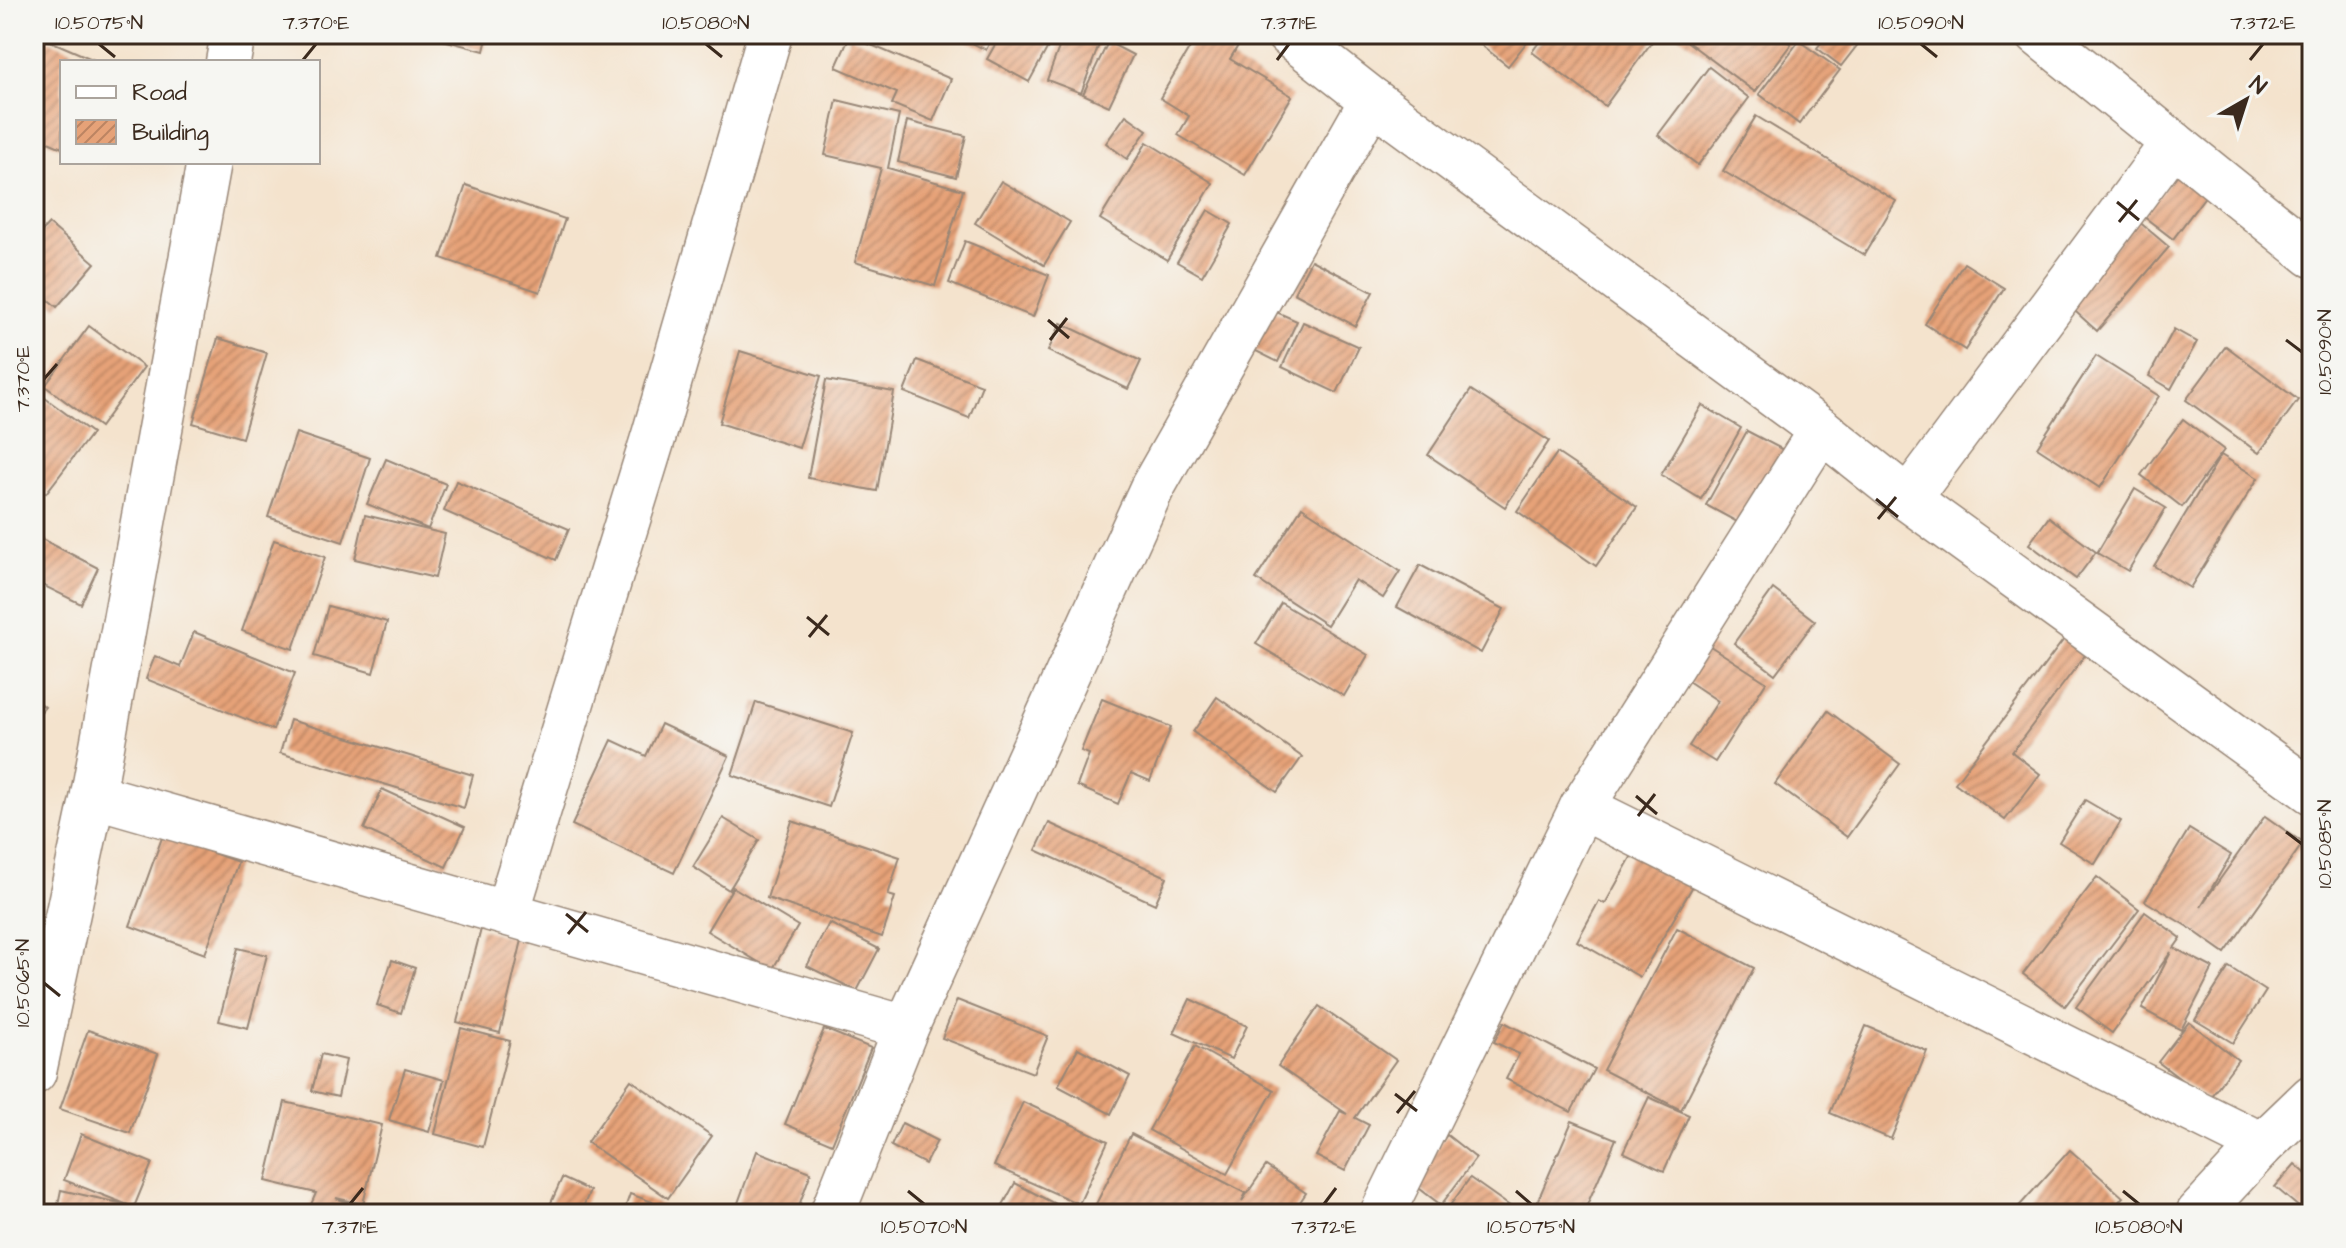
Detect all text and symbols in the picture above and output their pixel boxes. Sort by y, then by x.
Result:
text: 10.5075°N [55,9,143,37]
text: 7.370°E [283,9,349,37]
text: 10.5080°N [662,9,750,37]
text: 7.371°E [1261,9,1317,37]
text: 10.5090°N [1878,9,1964,37]
text: 7.372°E [2230,9,2296,37]
legend [60,60,320,164]
north arrow [2206,60,2286,140]
text: N [2243,69,2273,102]
text: Road [132,76,187,110]
text: Building [132,116,209,151]
text: 10.5090°N [2311,309,2339,395]
text: 7.370°E [9,346,37,412]
text: 10.5085°N [2311,800,2339,888]
text: 10.5065°N [9,939,37,1027]
text: 7.371°E [322,1213,378,1241]
text: 10.5070°N [881,1213,967,1241]
text: 7.372°E [1291,1213,1357,1241]
text: 10.5075°N [1487,1213,1575,1241]
text: 10.5080°N [2095,1213,2183,1241]

